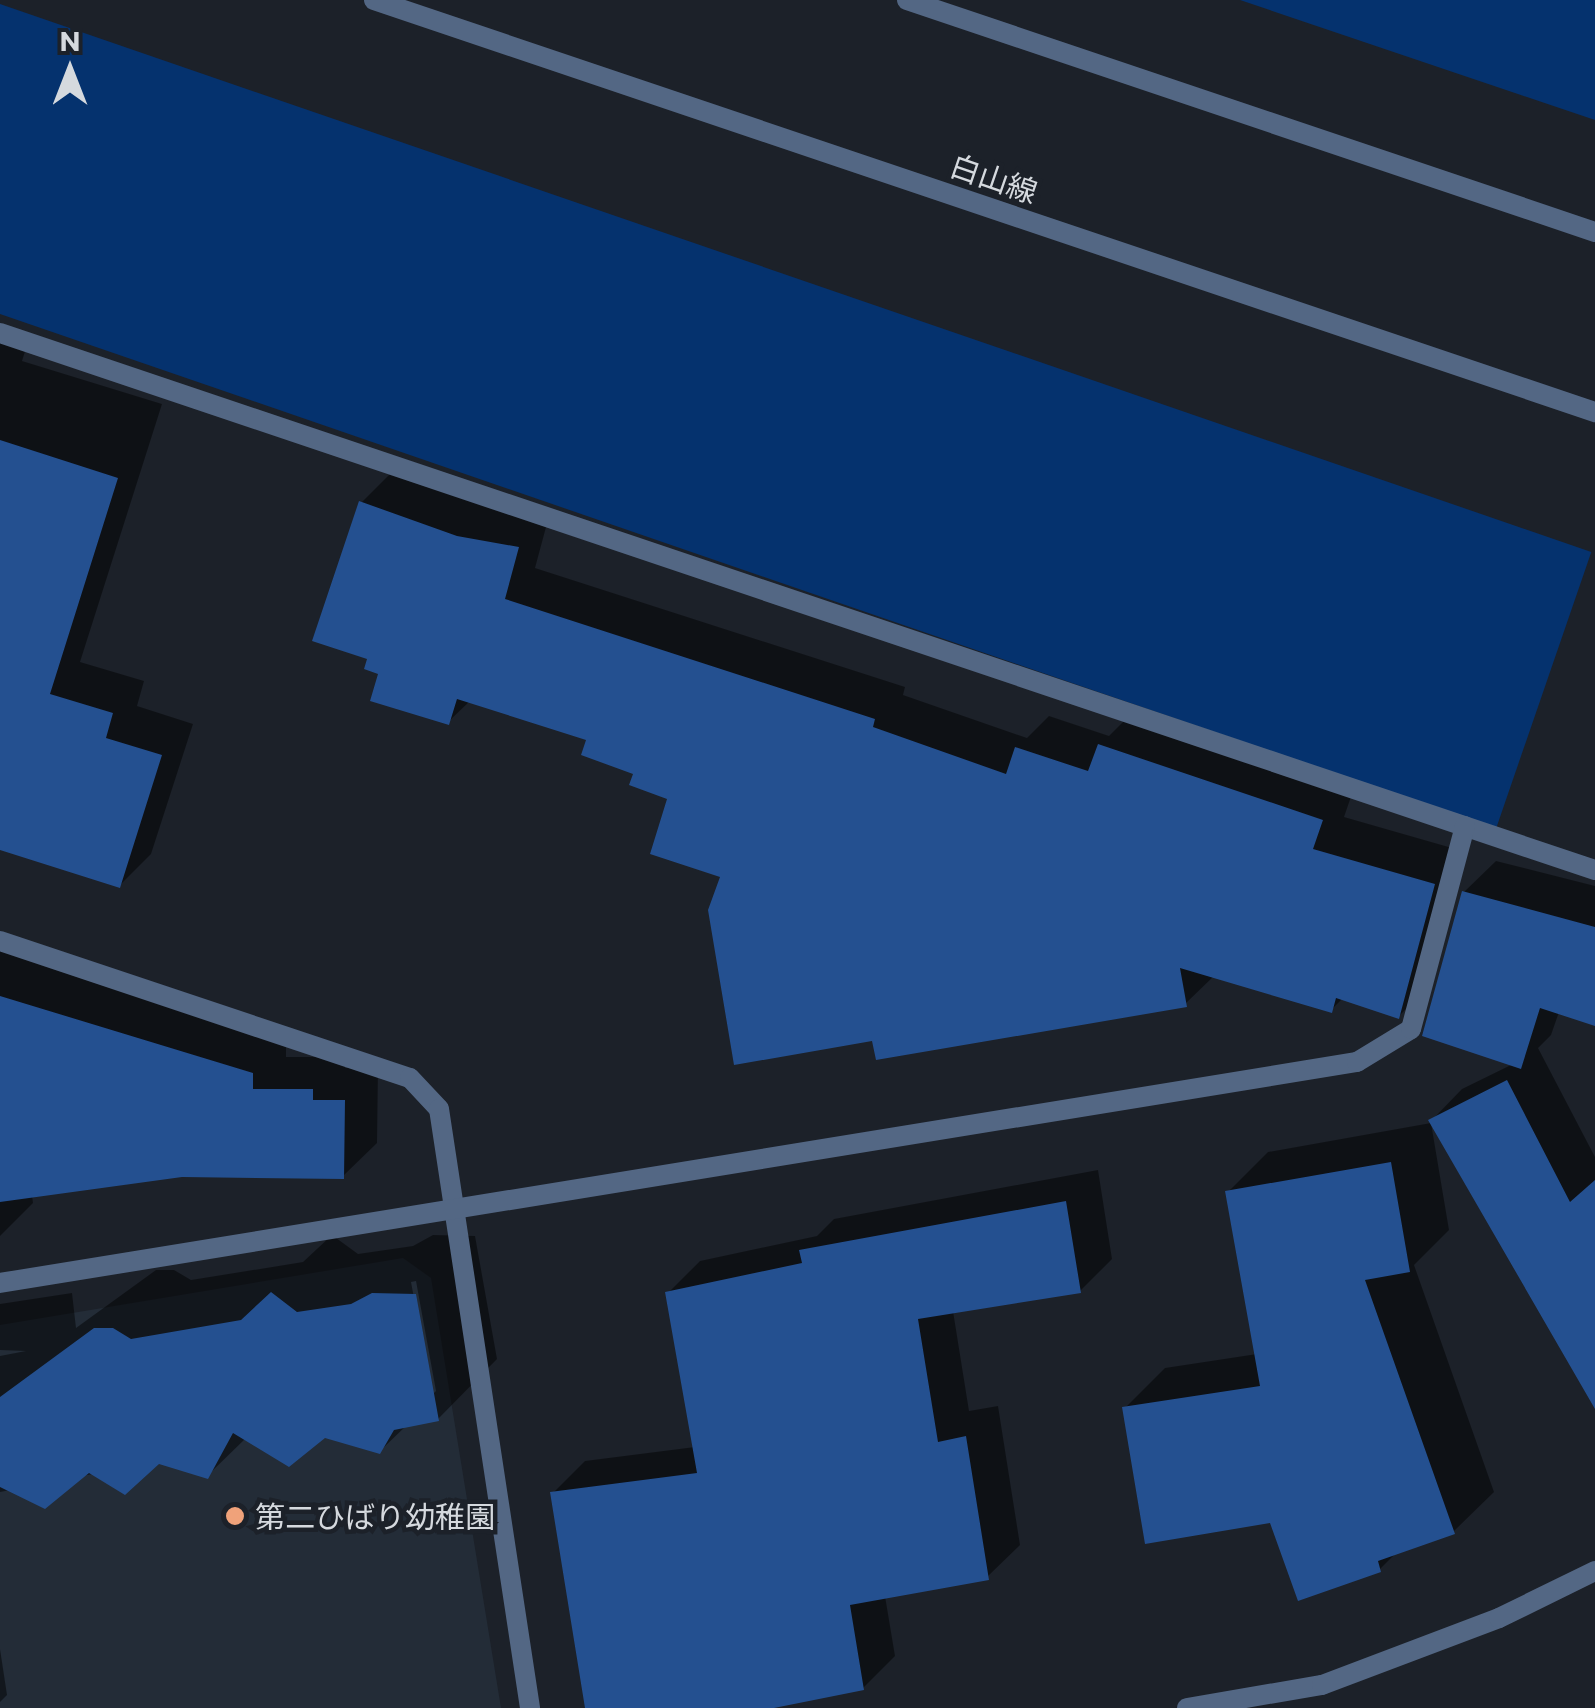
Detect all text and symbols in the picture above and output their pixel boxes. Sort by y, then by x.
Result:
north arrow [20,20,120,120]
text: N [60,23,81,57]
street label: 白山線 [946,146,1042,210]
place label: 第二ひばり幼稚園 [255,1498,495,1534]
marker: 第二ひばり幼稚園 [224,1505,246,1527]

